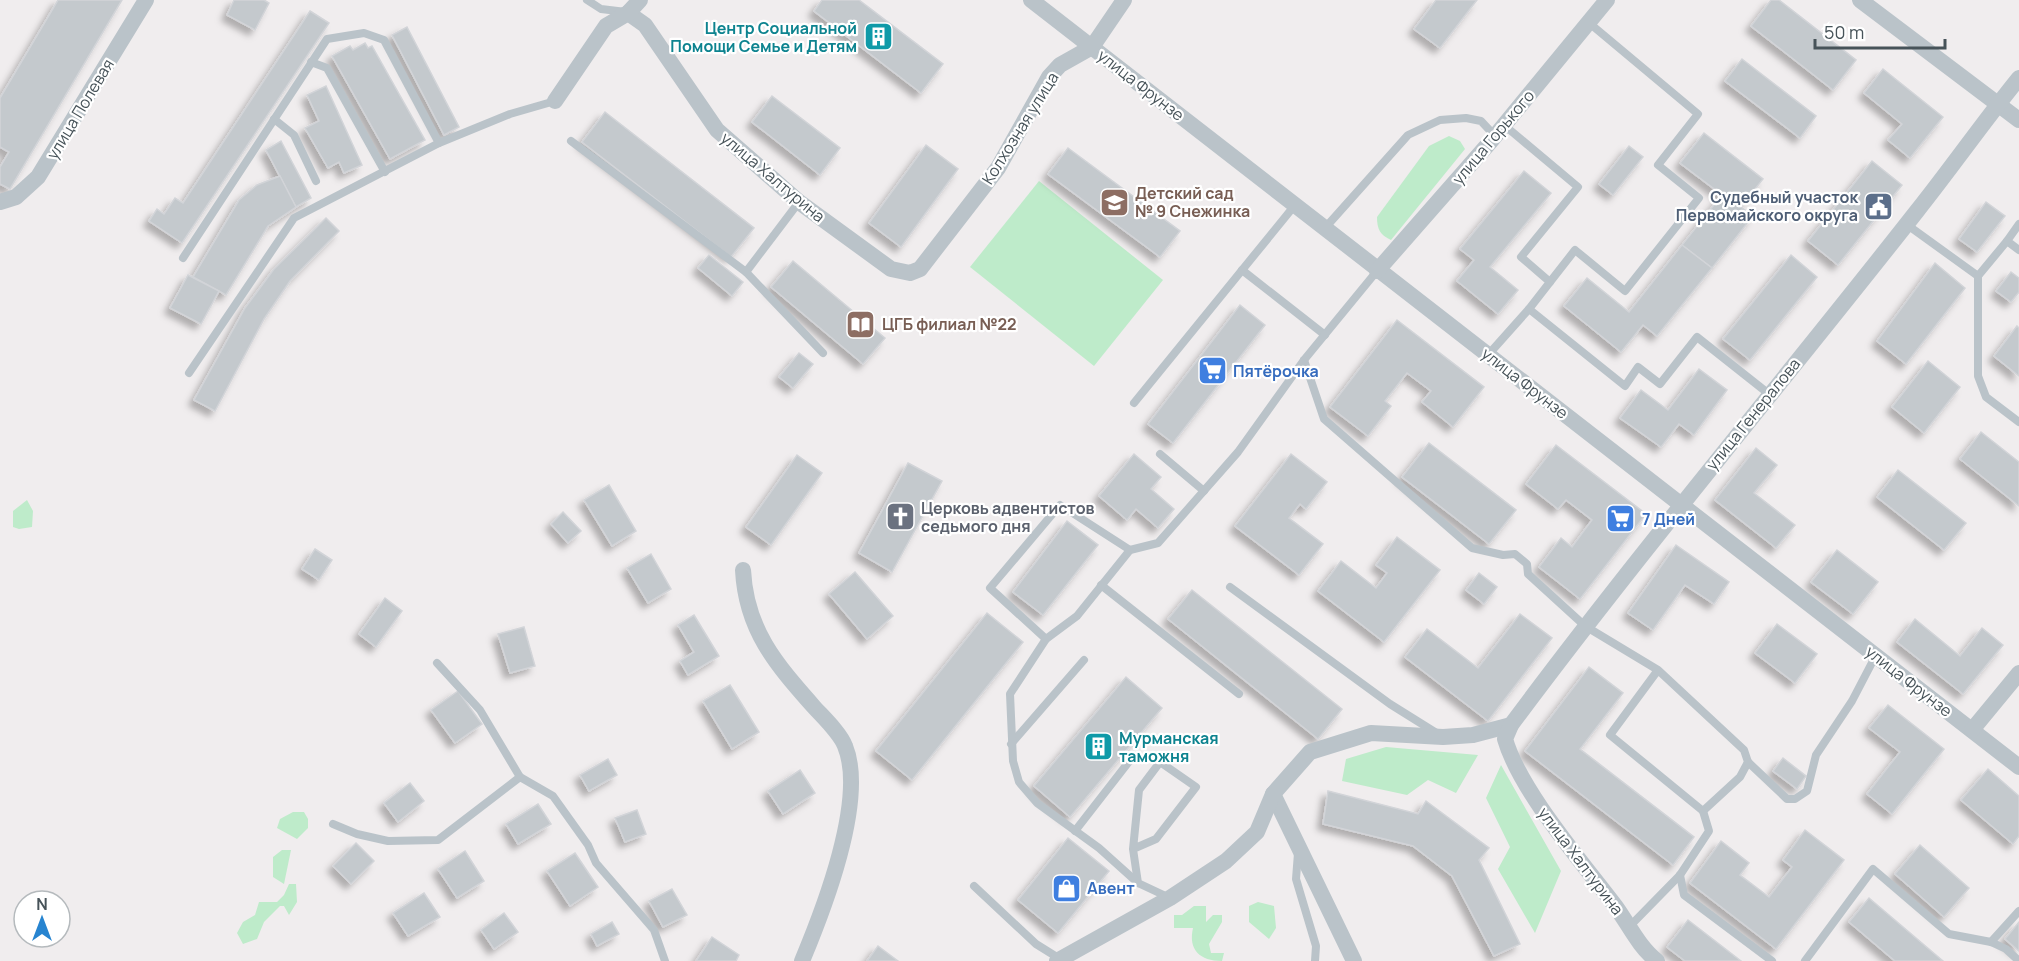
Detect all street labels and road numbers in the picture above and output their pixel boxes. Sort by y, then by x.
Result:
street label: улица Фрунзе [1093,44,1189,126]
street label: улица Полевая [41,55,119,163]
street label: Колхозная улица [977,68,1063,188]
street label: улица Горького [1447,85,1539,189]
street label: улица Халтурина [716,127,830,227]
street label: улица Фрунзе [1477,342,1573,424]
street label: улица Генералова [1701,353,1805,475]
street label: улица Фрунзе [1861,640,1957,722]
street label: улица Халтурина [1533,803,1629,919]

